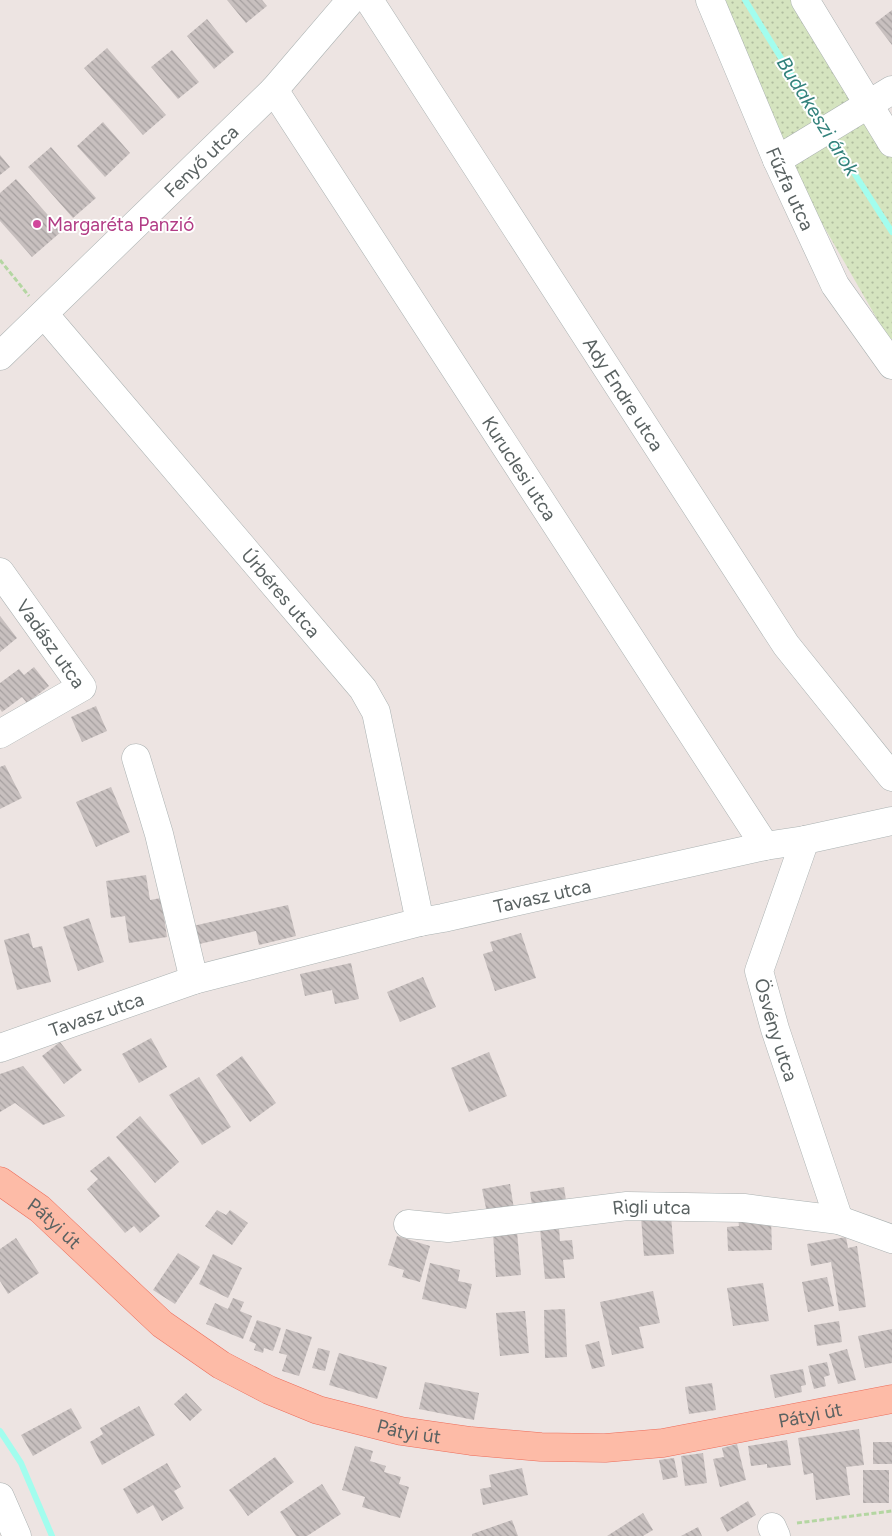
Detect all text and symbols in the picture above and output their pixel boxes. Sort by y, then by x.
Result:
water label: Budakeszi árok [772,52,865,181]
street label: Fenyő utca [159,120,243,202]
street label: Fűzfa utca [761,144,819,234]
place label: Margaréta Panzió [47,213,194,236]
marker: Margaréta Panzió [31,218,43,230]
street label: Ady Endre utca [578,333,668,455]
street label: Kuruclesi utca [477,412,561,525]
street label: Úrbéres utca [237,544,325,642]
street label: Vadász utca [11,595,90,693]
street label: Tavasz utca [492,874,593,918]
street label: Ösvény utca [750,976,803,1084]
street label: Tavasz utca [46,988,147,1042]
street label: Pátyi út [23,1193,86,1254]
street label: Rigli utca [611,1195,691,1220]
street label: Pátyi út [776,1398,844,1433]
street label: Pátyi út [375,1414,442,1449]

